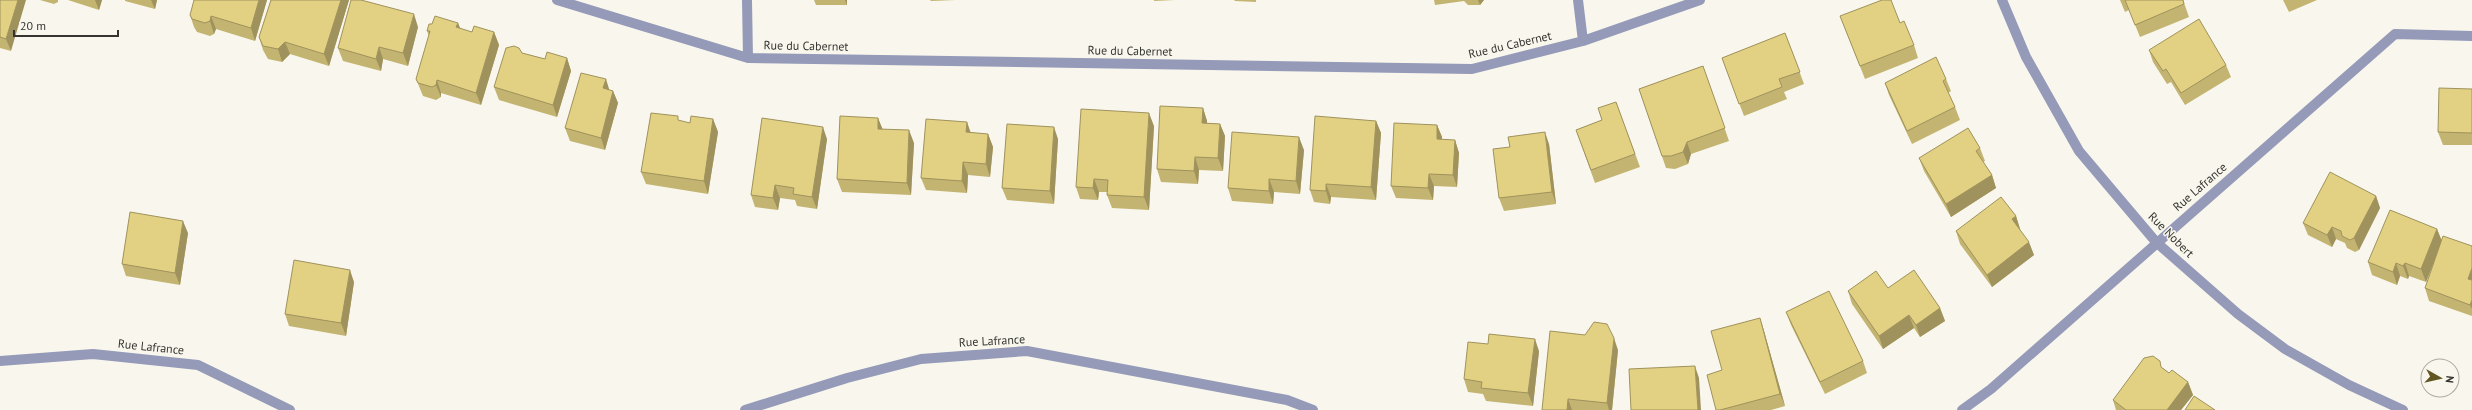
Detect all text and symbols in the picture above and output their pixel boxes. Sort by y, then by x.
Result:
scale bar [14,12,118,38]
text: 20 m [20,18,46,33]
street label: Rue du Cabernet [1467,28,1553,61]
street label: Rue du Cabernet [763,37,849,54]
street label: Rue du Cabernet [1087,42,1173,59]
street label: Rue Lafrance [2170,159,2230,214]
street label: Rue Nobert [2145,209,2197,261]
street label: Rue Lafrance [958,331,1026,350]
street label: Rue Lafrance [117,336,185,357]
north arrow [2420,358,2460,398]
text: N [2442,375,2457,384]

